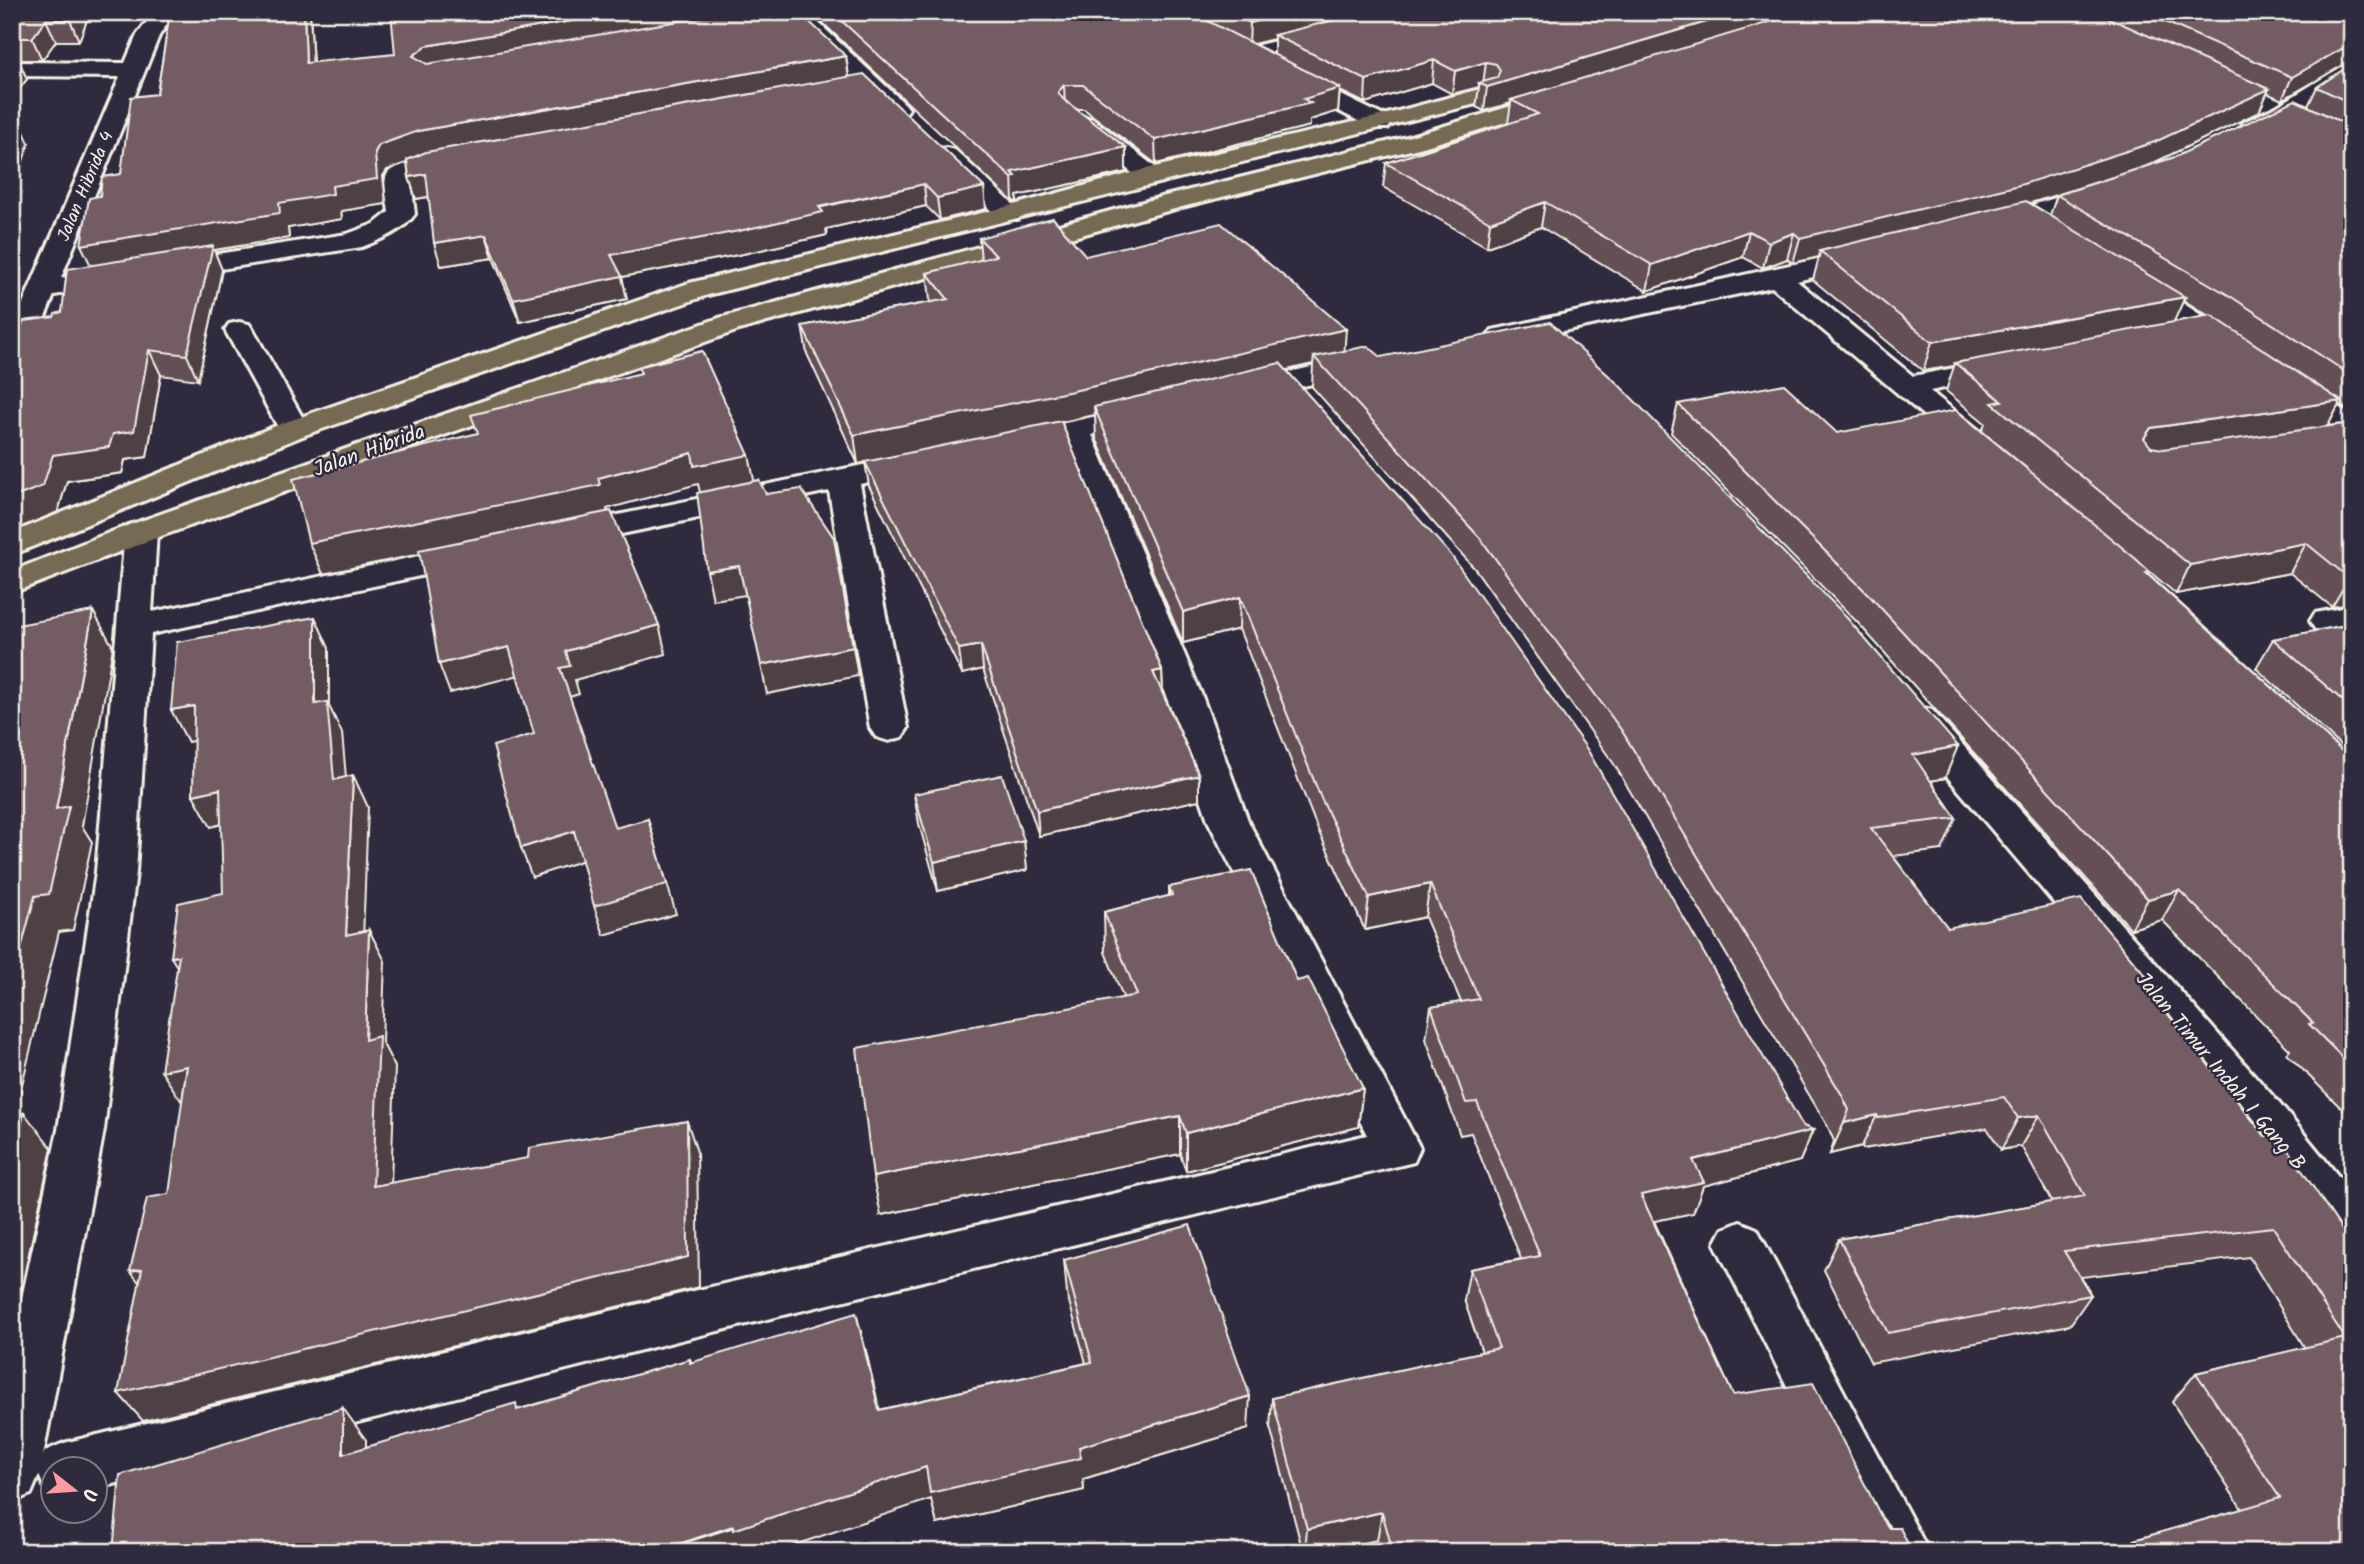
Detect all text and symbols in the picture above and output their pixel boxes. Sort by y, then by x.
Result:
street label: Jalan Hibrida 4 [50,127,123,246]
street label: Jalan Hibrida [309,416,430,487]
street label: Jalan Timur Indah I Gang B [2127,965,2313,1179]
north arrow [38,1456,108,1526]
text: U [72,1485,104,1505]

